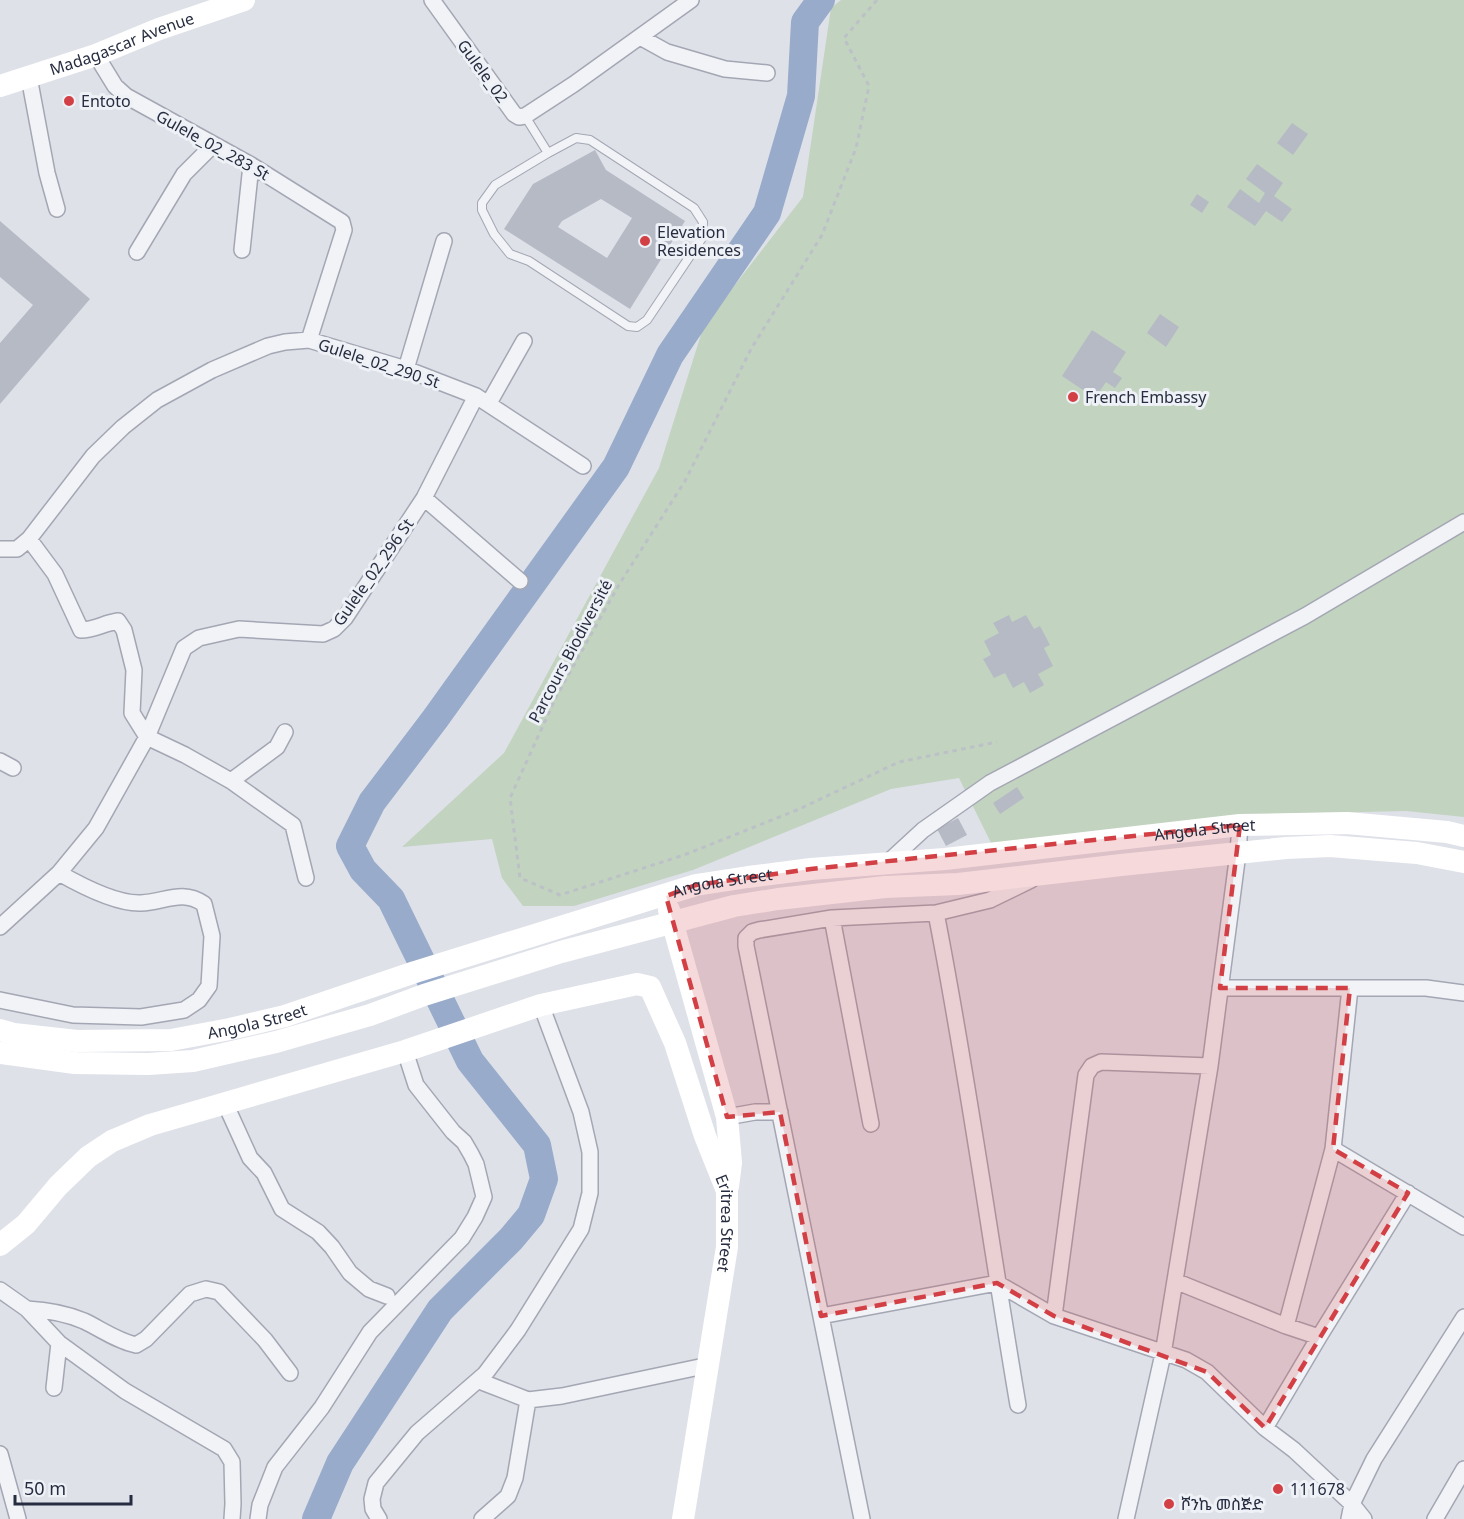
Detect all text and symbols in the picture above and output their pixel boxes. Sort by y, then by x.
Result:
street label: Madagascar Avenue [47,7,197,80]
street label: Gulele_02 [453,35,513,107]
place label: Entoto [81,90,131,112]
marker: Entoto [62,94,76,108]
street label: Gulele_02_283 St [152,105,274,185]
place label: Elevation Residences [657,221,741,261]
marker: Elevation Residences [638,234,652,248]
street label: Gulele_02_290 St [315,333,443,393]
place label: French Embassy [1085,386,1207,408]
marker: French Embassy [1066,390,1080,404]
street label: Gulele_02_296 St [328,514,418,630]
street label: Parcours Biodiversité [523,576,617,726]
street label: Angola Street [1153,814,1256,846]
street label: Angola Street [669,863,774,903]
street label: Angola Street [206,998,310,1044]
street label: Eritrea Street [710,1171,738,1274]
scale bar [15,1468,130,1506]
text: 50 m [24,1476,66,1500]
place label: 111678 [1290,1478,1345,1500]
marker: 111678 [1271,1482,1285,1496]
place label: ሾንኬ መስጅድ [1181,1493,1264,1515]
marker: ሾንኬ መስጅድ [1162,1497,1176,1511]

